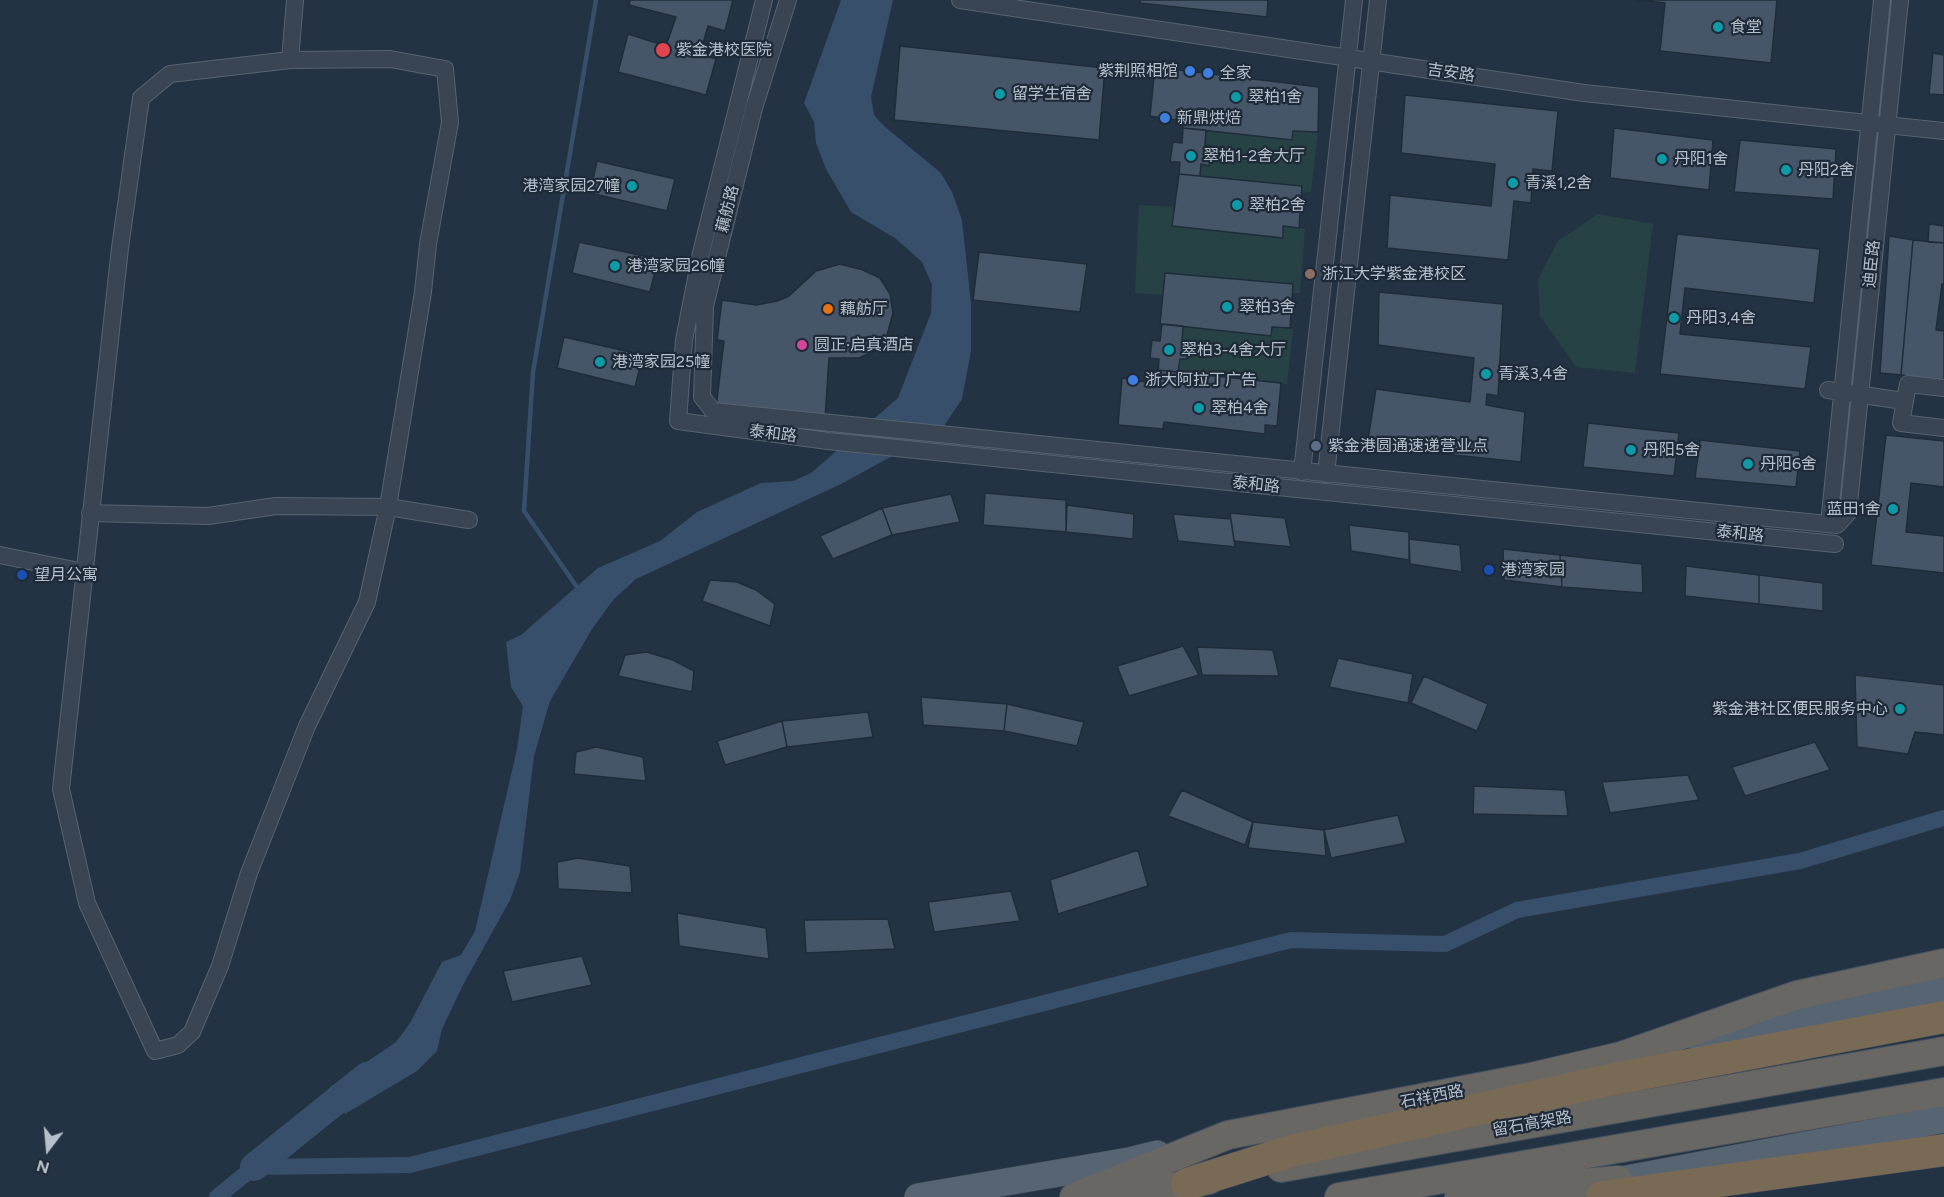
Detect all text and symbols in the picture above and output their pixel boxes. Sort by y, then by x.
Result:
place label: 食堂 [1730,17,1762,37]
marker: 食堂 [1711,20,1725,34]
place label: 紫金港校医院 [676,40,772,60]
marker: 紫金港校医院 [654,41,672,59]
street label: 吉安路 [1426,60,1476,86]
place label: 紫荆照相馆 [1098,61,1178,81]
place label: 全家 [1220,63,1252,83]
marker: 紫荆照相馆 [1183,64,1197,78]
marker: 全家 [1201,66,1215,80]
place label: 留学生宿舍 [1012,84,1092,104]
marker: 留学生宿舍 [993,87,1007,101]
place label: 翠柏1舍 [1248,87,1303,107]
marker: 翠柏1舍 [1229,90,1243,104]
place label: 新鼎烘焙 [1177,108,1241,128]
marker: 新鼎烘焙 [1158,111,1172,125]
place label: 翠柏1-2舍大厅 [1203,146,1305,166]
marker: 翠柏1-2舍大厅 [1184,149,1198,163]
place label: 丹阳1舍 [1674,149,1729,169]
marker: 丹阳1舍 [1655,152,1669,166]
place label: 丹阳2舍 [1798,160,1855,180]
marker: 丹阳2舍 [1779,163,1793,177]
place label: 青溪1,2舍 [1525,173,1592,193]
place label: 港湾家园27幢 [522,176,620,196]
marker: 青溪1,2舍 [1506,176,1520,190]
marker: 港湾家园27幢 [625,179,639,193]
street label: 藕舫路 [713,183,743,235]
place label: 翠柏2舍 [1249,195,1306,215]
marker: 翠柏2舍 [1230,198,1244,212]
street label: 迪臣路 [1860,239,1884,289]
place label: 港湾家园26幢 [627,256,725,276]
marker: 港湾家园26幢 [608,259,622,273]
place label: 浙江大学紫金港校区 [1322,264,1466,284]
marker: 浙江大学紫金港校区 [1303,267,1317,281]
place label: 翠柏3舍 [1239,297,1296,317]
place label: 藕舫厅 [840,299,888,319]
marker: 翠柏3舍 [1220,300,1234,314]
marker: 藕舫厅 [821,302,835,316]
place label: 丹阳3,4舍 [1686,308,1756,328]
marker: 丹阳3,4舍 [1667,311,1681,325]
place label: 圆正·启真酒店 [814,335,914,355]
marker: 圆正·启真酒店 [795,338,809,352]
place label: 翠柏3-4舍大厅 [1181,340,1286,360]
marker: 翠柏3-4舍大厅 [1162,343,1176,357]
place label: 港湾家园25幢 [612,352,710,372]
marker: 港湾家园25幢 [593,355,607,369]
place label: 青溪3,4舍 [1498,364,1568,384]
marker: 青溪3,4舍 [1479,367,1493,381]
place label: 浙大阿拉丁广告 [1145,370,1257,390]
marker: 浙大阿拉丁广告 [1126,373,1140,387]
place label: 翠柏4舍 [1211,398,1269,418]
marker: 翠柏4舍 [1192,401,1206,415]
street label: 泰和路 [748,422,798,446]
place label: 紫金港圆通速递营业点 [1328,436,1488,456]
marker: 紫金港圆通速递营业点 [1309,439,1323,453]
place label: 丹阳5舍 [1643,440,1700,460]
marker: 丹阳5舍 [1624,443,1638,457]
place label: 丹阳6舍 [1760,454,1817,474]
marker: 丹阳6舍 [1741,457,1755,471]
street label: 泰和路 [1231,473,1281,497]
place label: 蓝田1舍 [1826,499,1881,519]
marker: 蓝田1舍 [1886,502,1900,516]
street label: 泰和路 [1715,522,1765,546]
place label: 港湾家园 [1501,560,1565,580]
marker: 港湾家园 [1482,563,1496,577]
place label: 望月公寓 [34,565,98,585]
marker: 望月公寓 [15,568,29,582]
place label: 紫金港社区便民服务中心 [1712,699,1888,719]
marker: 紫金港社区便民服务中心 [1893,702,1907,716]
street label: 石祥西路 [1399,1081,1465,1113]
street label: 留石高架路 [1491,1108,1573,1140]
north arrow [18,1119,78,1179]
text: N [34,1156,51,1178]

